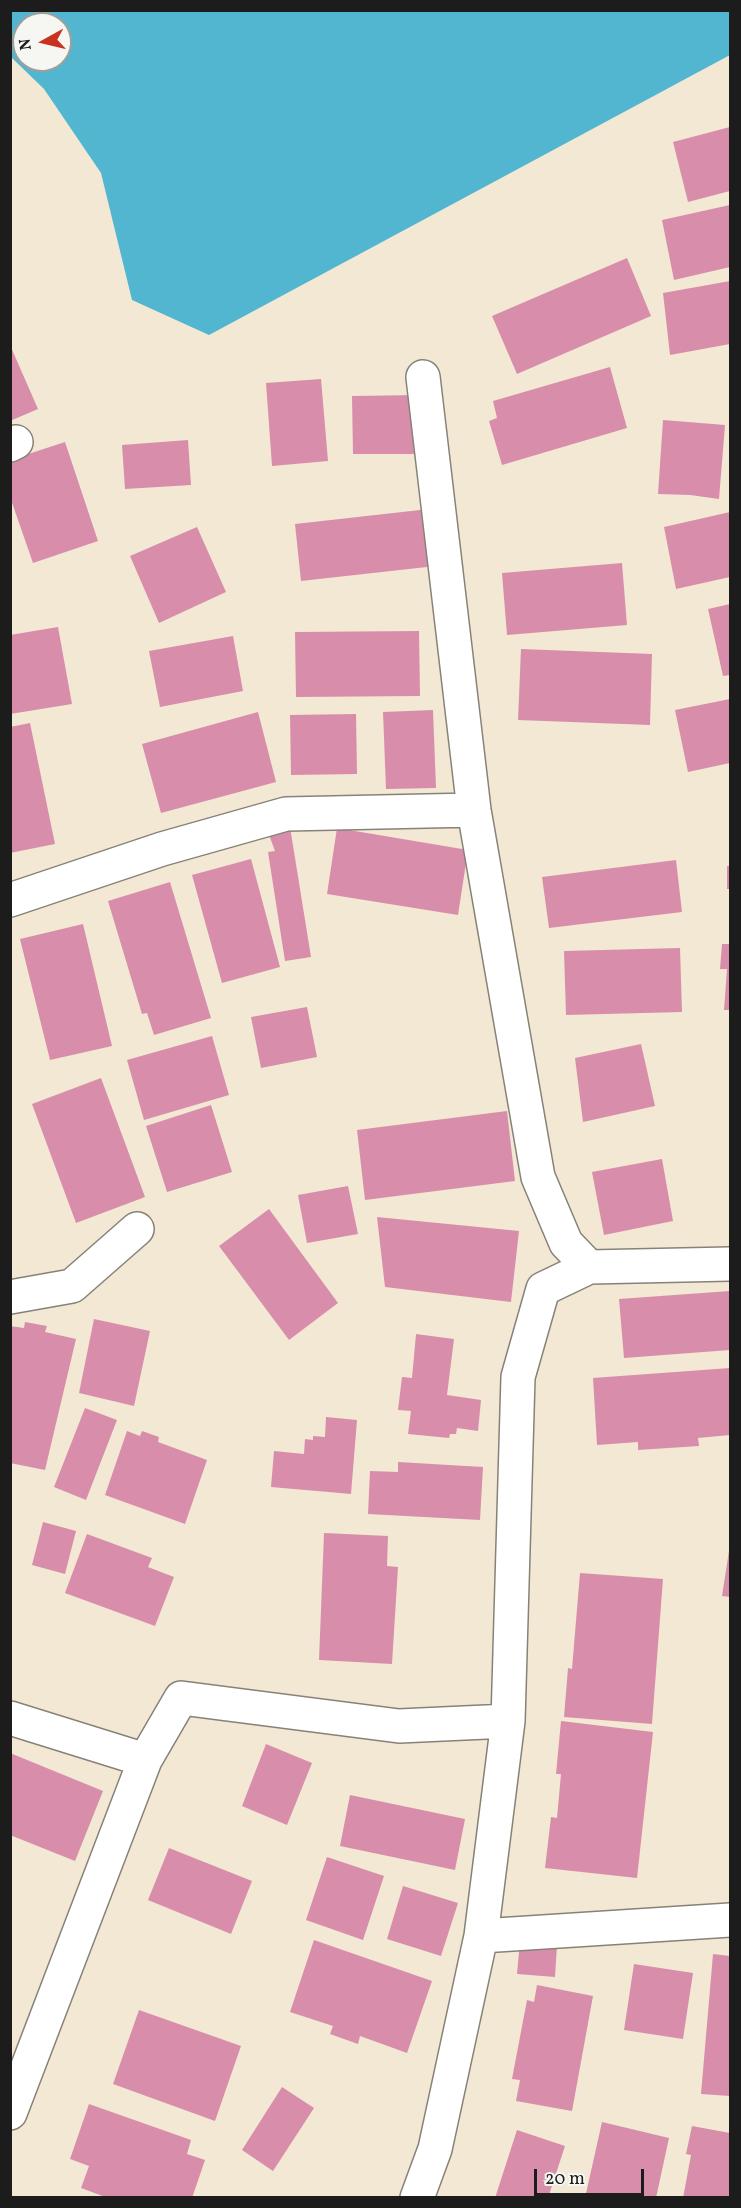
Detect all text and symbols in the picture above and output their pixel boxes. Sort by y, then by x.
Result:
north arrow [12,12,72,72]
text: N [14,37,38,52]
scale bar [537,2157,646,2195]
text: 20 m [545,2167,585,2192]

